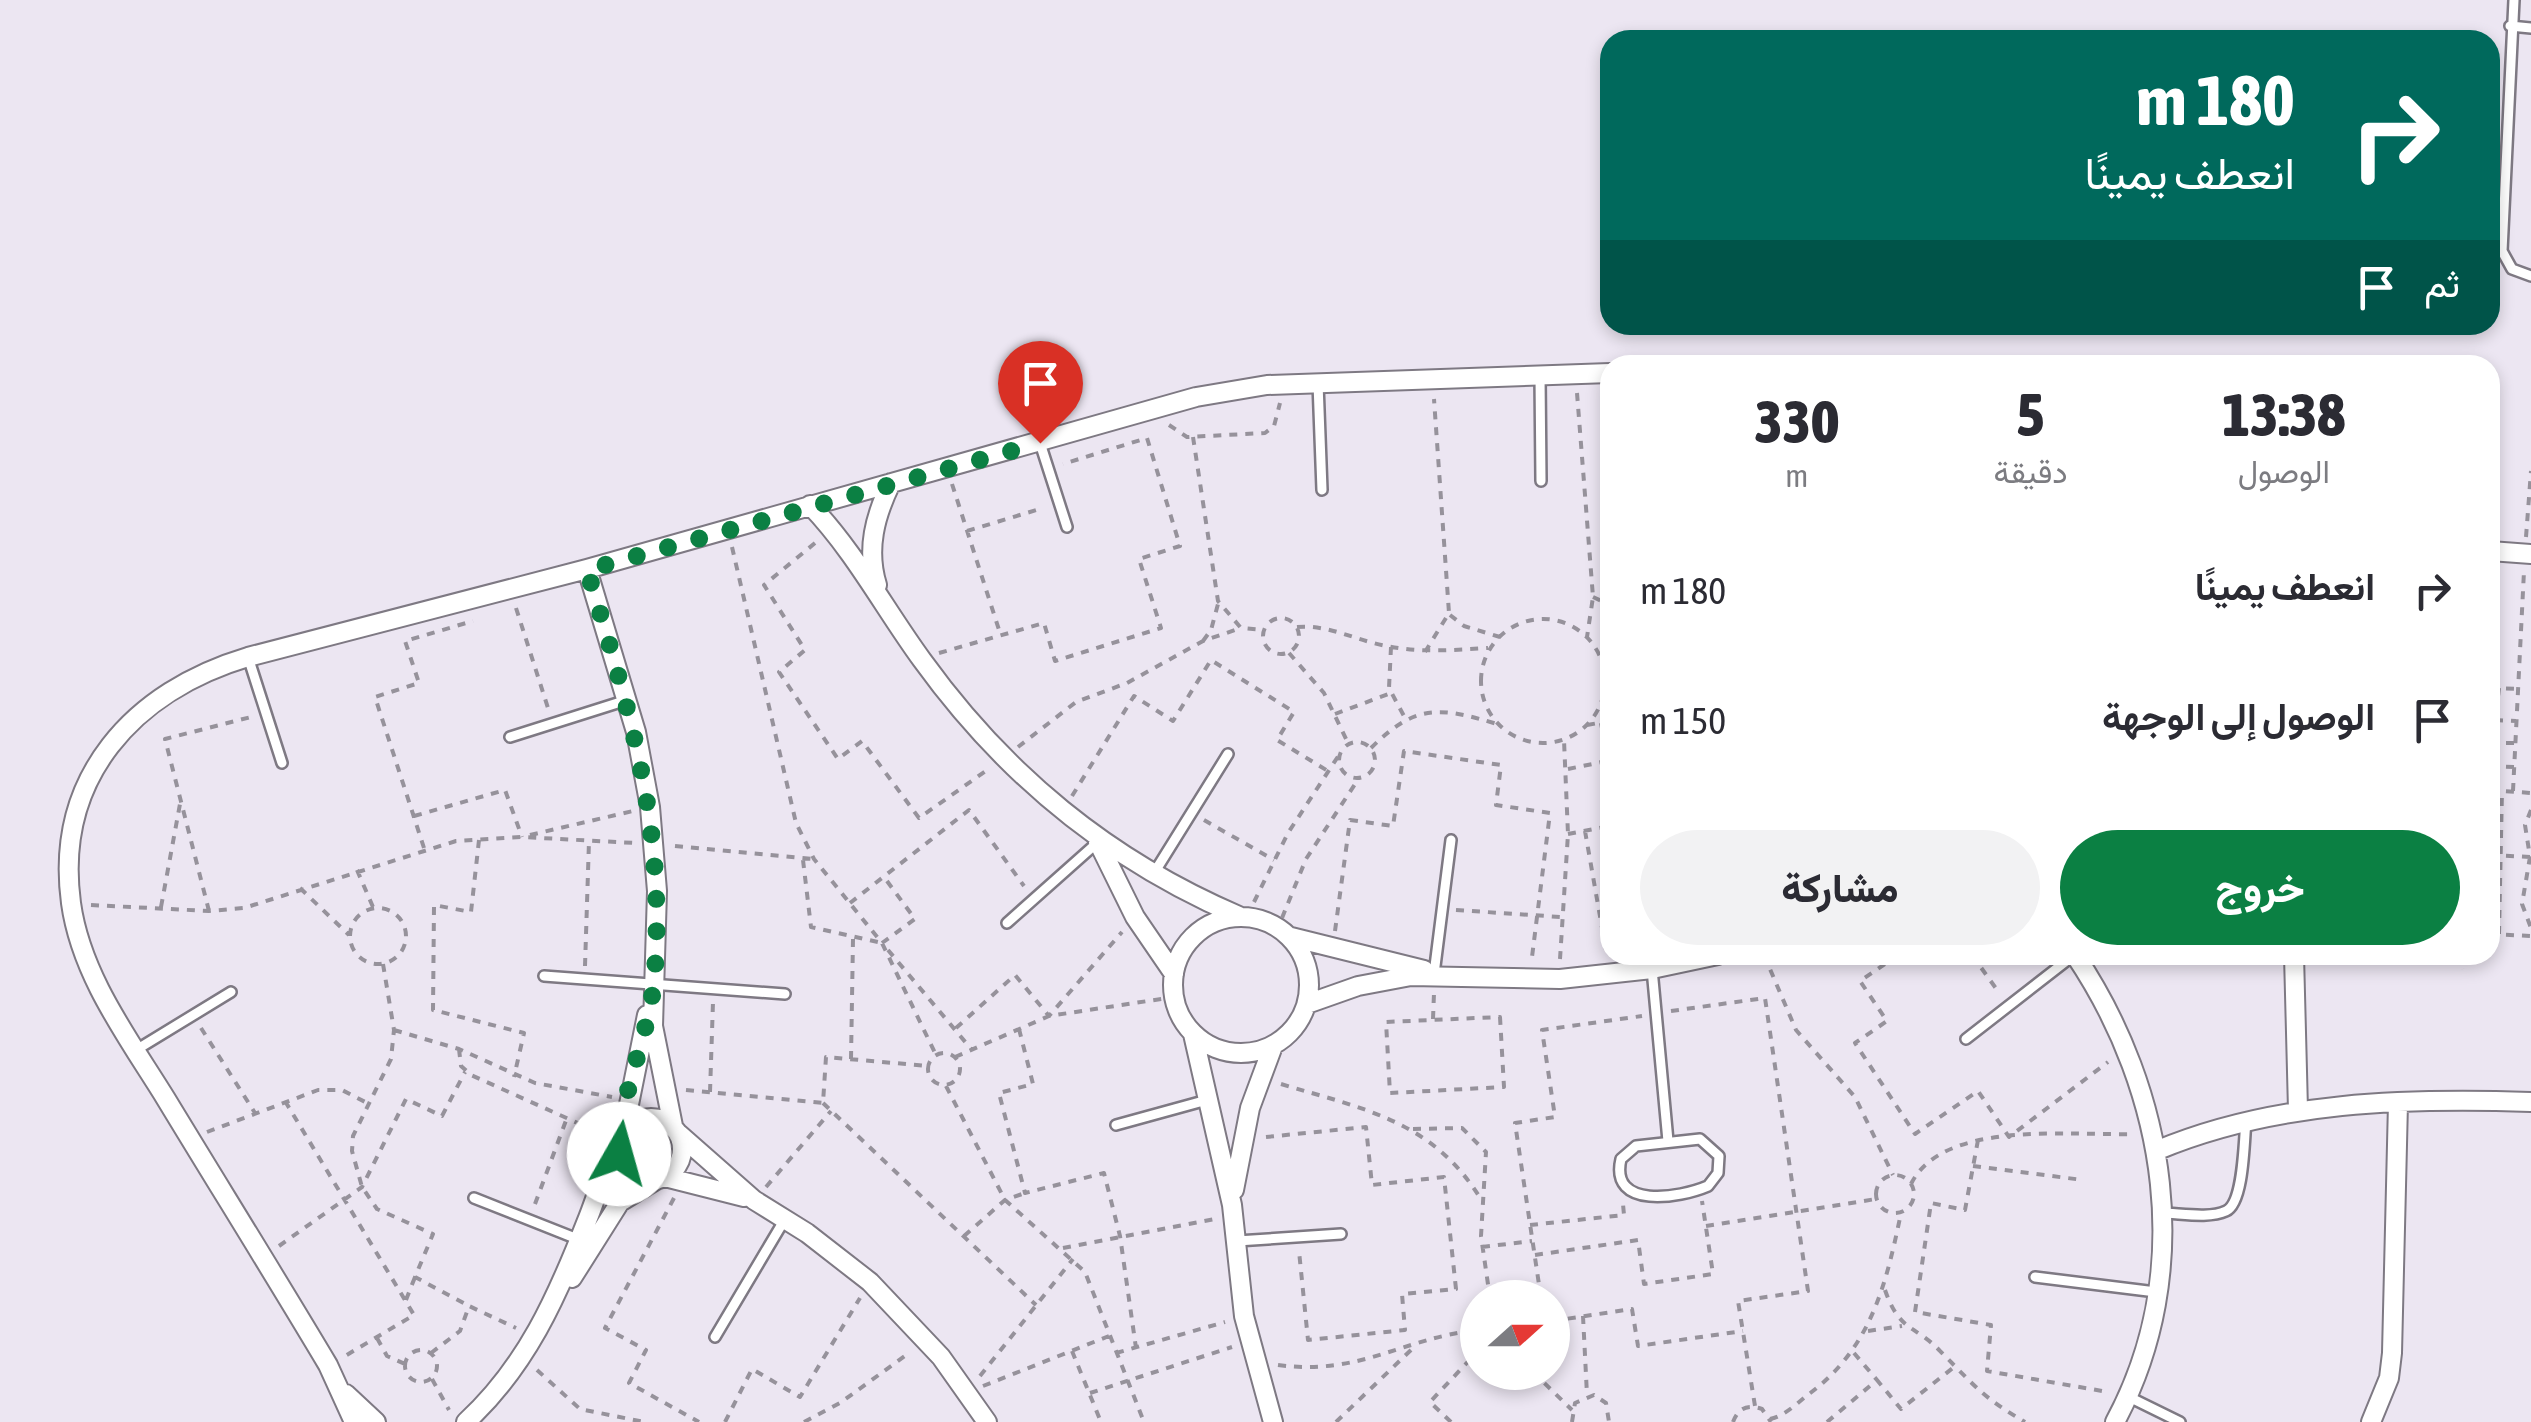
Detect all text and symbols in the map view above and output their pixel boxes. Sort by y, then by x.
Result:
text: 180 m [2136,60,2295,140]
icon: right [2330,70,2460,200]
text: انعطف يمينًا [2085,147,2295,199]
icon: arrive [2349,260,2404,315]
text: ثم [2424,262,2460,305]
pin [998,341,1083,444]
icon: arrive [1013,356,1068,411]
text: 5 [2016,380,2045,449]
text: 13:38 [2222,380,2346,449]
text: 330 [1754,387,1839,456]
text: دقيقة [1994,453,2068,490]
text: الوصول [2238,453,2330,490]
text: m [1785,457,1808,494]
icon: right [2405,563,2460,618]
text: انعطف يمينًا [2195,565,2375,608]
text: 180 m [1640,569,1726,612]
icon: arrive [2405,693,2460,748]
text: الوصول إلى الوجهة [2102,695,2375,738]
text: 150 m [1640,699,1726,742]
button: مشاركة [1640,830,2040,945]
button: خروج [2060,830,2460,945]
position arrow [567,1102,671,1206]
north arrow [1460,1280,1570,1390]
map controls [1460,1280,1570,1390]

